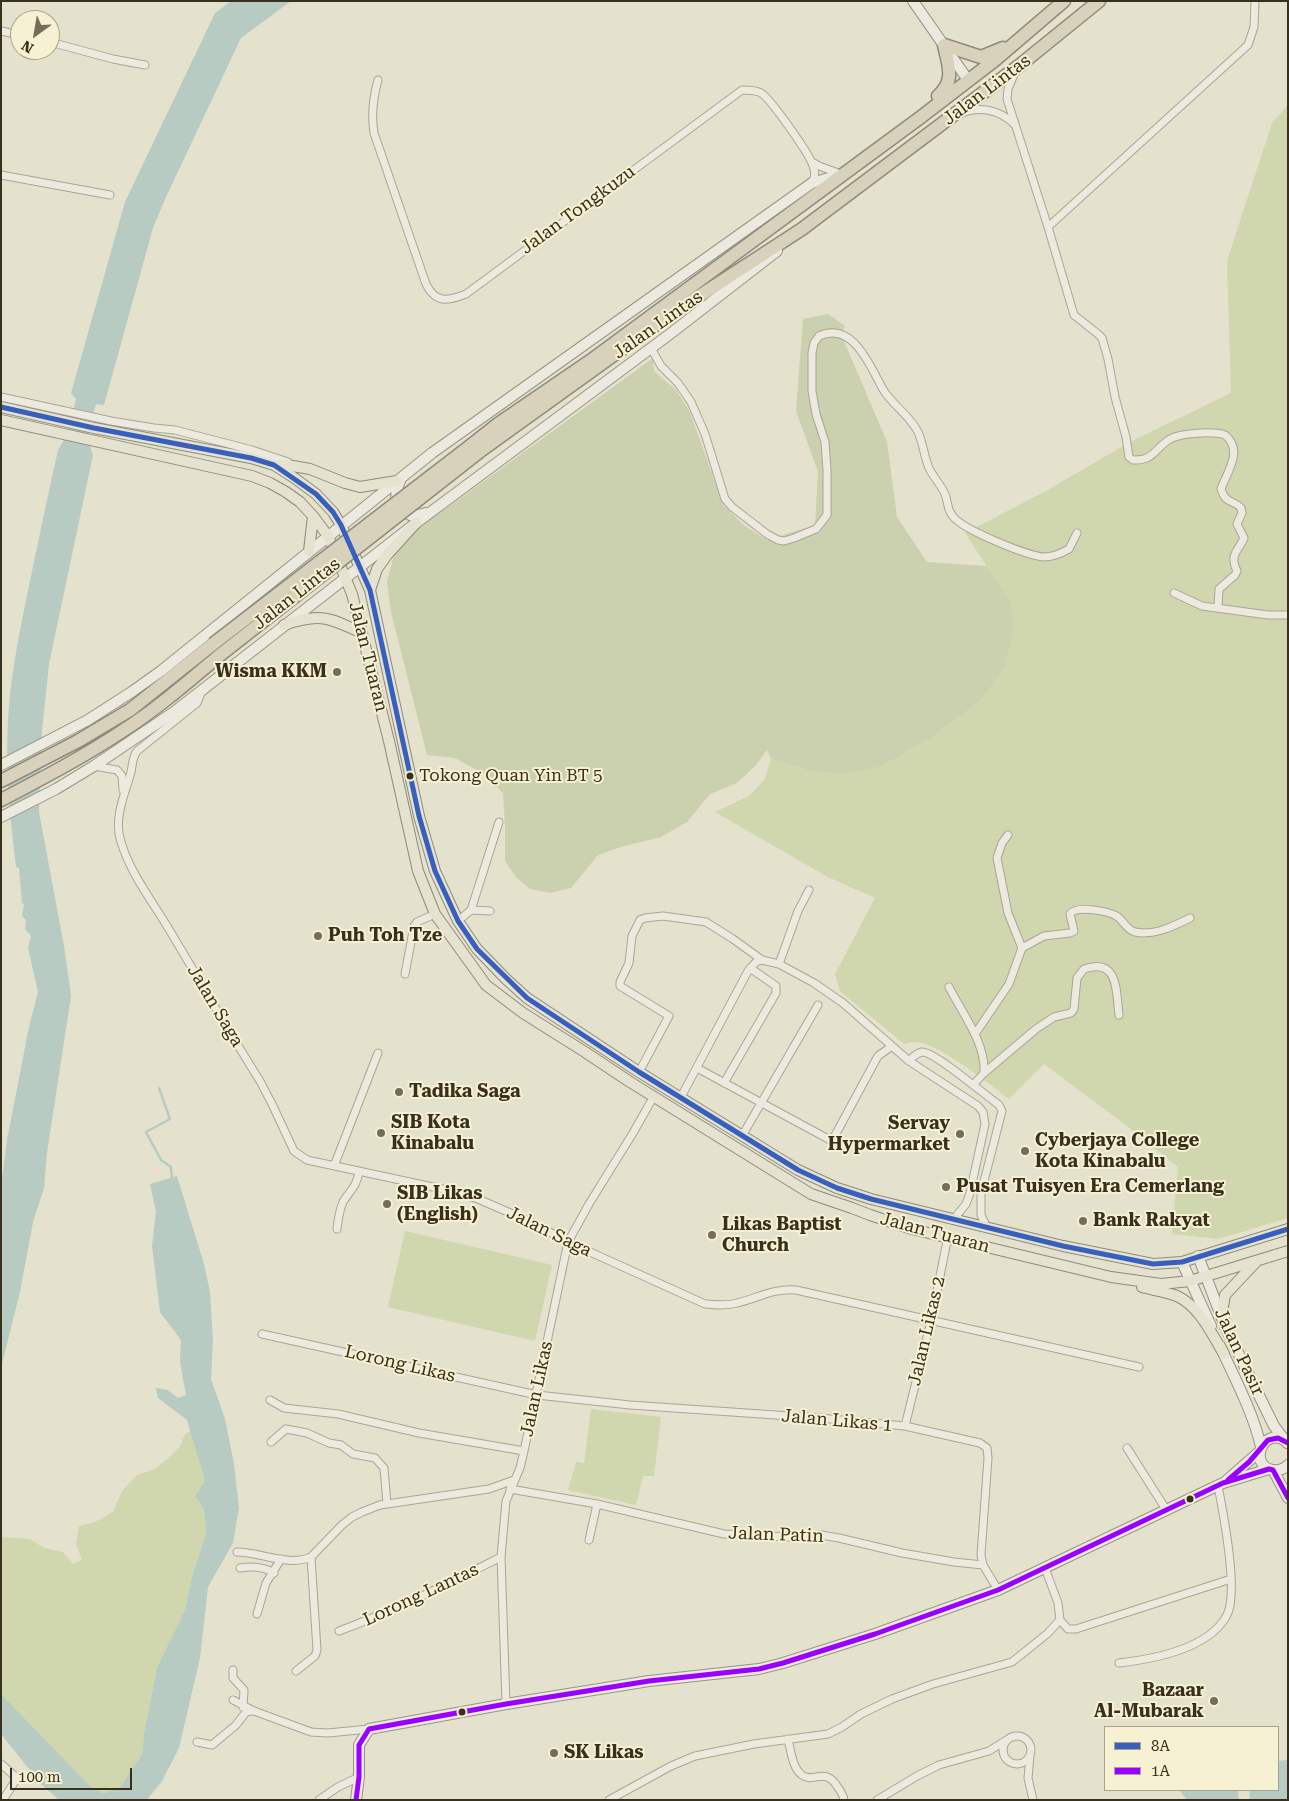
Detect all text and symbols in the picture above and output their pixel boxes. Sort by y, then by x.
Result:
north arrow [10,10,60,60]
text: N [19,37,36,57]
street label: Jalan Lintas [939,50,1035,130]
street label: Jalan Tongkuzu [516,161,640,259]
street label: Jalan Lintas [609,286,707,364]
street label: Jalan Lintas [249,553,345,635]
street label: Jalan Tuaran [344,600,392,714]
place label: Wisma KKM [215,661,327,683]
marker: Wisma KKM [331,666,343,678]
place label: Tokong Quan Yin BT 5 [419,766,603,786]
marker: Tokong Quan Yin BT 5 [405,771,415,781]
place label: Puh Toh Tze [328,925,442,947]
marker: Puh Toh Tze [312,930,324,942]
street label: Jalan Saga [182,961,248,1051]
place label: Tadika Saga [409,1081,521,1103]
marker: Tadika Saga [393,1086,405,1098]
place label: SIB Kota Kinabalu [391,1112,474,1154]
place label: Servay Hypermarket [828,1113,950,1156]
marker: SIB Kota Kinabalu [375,1127,387,1139]
marker: Servay Hypermarket [954,1128,966,1140]
place label: Cyberjaya College Kota Kinabalu [1035,1130,1199,1172]
marker: Cyberjaya College Kota Kinabalu [1019,1145,1031,1157]
place label: Pusat Tuisyen Era Cemerlang [956,1176,1224,1198]
marker: Pusat Tuisyen Era Cemerlang [940,1181,952,1193]
place label: SIB Likas (English) [397,1183,483,1226]
marker: SIB Likas (English) [381,1198,393,1210]
street label: Jalan Saga [503,1202,595,1262]
street label: Jalan Tuaran [878,1208,992,1258]
place label: Bank Rakyat [1093,1210,1210,1232]
place label: Likas Baptist Church [722,1214,842,1256]
marker: Bank Rakyat [1077,1215,1089,1227]
marker: Likas Baptist Church [706,1229,718,1241]
street label: Jalan Likas 2 [904,1274,950,1388]
street label: Jalan Pasir [1209,1305,1269,1399]
street label: Jalan Likas [516,1339,558,1439]
street label: Lorong Likas [343,1341,457,1387]
street label: Jalan Likas 1 [780,1405,894,1437]
unlabelled marker [1185,1494,1195,1504]
street label: Jalan Patin [728,1523,824,1547]
street label: Lorong Lantas [360,1559,482,1631]
place label: Bazaar Al-Mubarak [1094,1680,1204,1722]
marker: Bazaar Al-Mubarak [1208,1695,1220,1707]
unlabelled marker [457,1707,467,1717]
legend [1104,1726,1279,1791]
text: 8A [1151,1737,1170,1755]
place label: SK Likas [564,1742,644,1764]
marker: SK Likas [548,1747,560,1759]
scale bar [12,1758,135,1790]
text: 1A [1151,1762,1170,1780]
text: 100 m [18,1768,61,1786]

